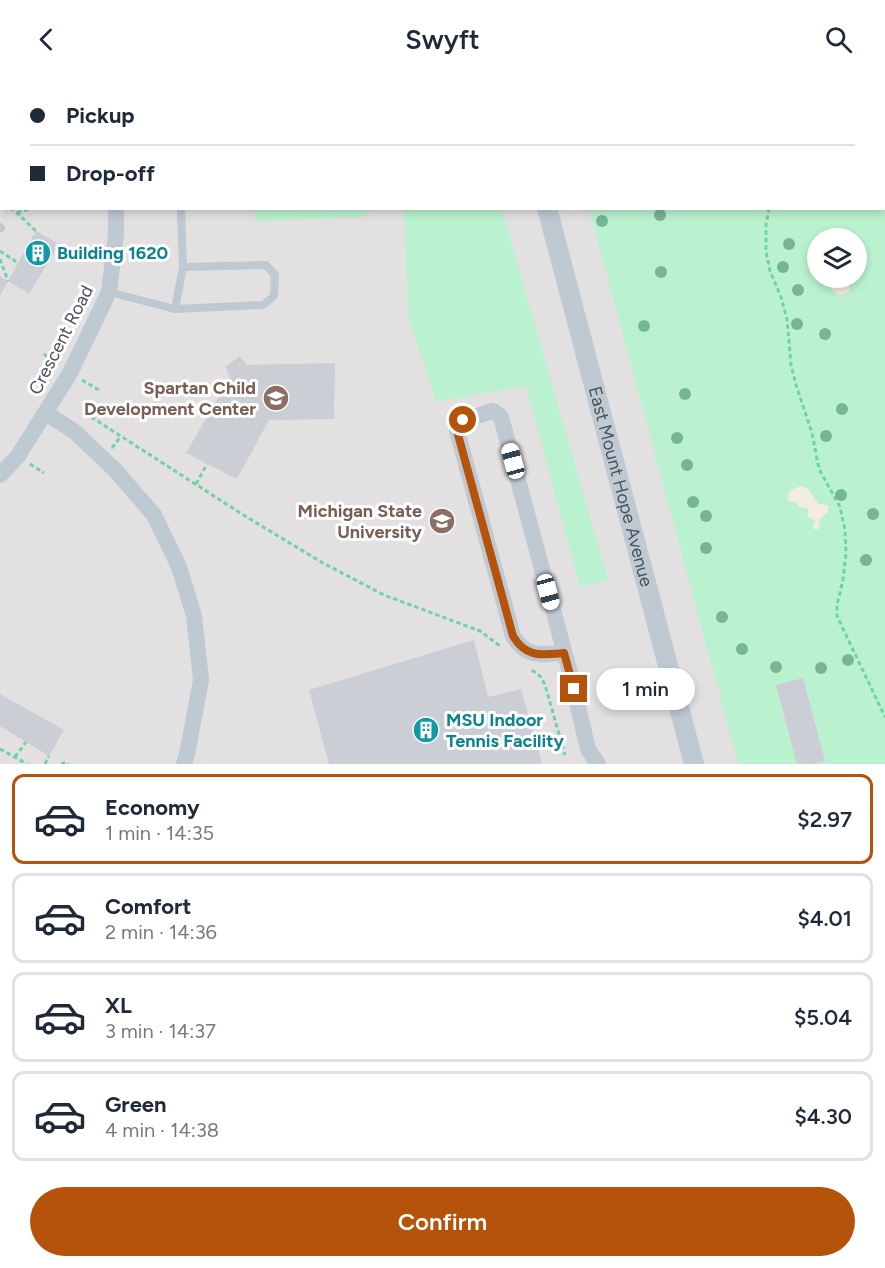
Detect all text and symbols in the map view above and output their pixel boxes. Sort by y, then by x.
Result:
icon: back [30,23,63,56]
text: Swyft [405,23,480,56]
icon: search [822,23,855,56]
text: Pickup [66,102,135,129]
text: Drop-off [66,160,155,187]
map controls [807,228,867,288]
button: layers [807,228,867,288]
building icon: Building 1620 [23,238,53,268]
place label: Building 1620 [57,242,169,264]
street label: Crescent Road [24,282,98,398]
place label: Spartan Child Development Center [84,377,256,420]
school or university icon: Spartan Child Development Center [261,383,291,413]
street label: East Mount Hope Avenue [584,384,658,589]
route start [449,406,476,433]
car [500,441,526,481]
place label: Michigan State University [297,500,423,543]
school or university icon: Michigan State University [427,506,457,536]
car [535,572,561,612]
callout: 1 min [595,668,694,710]
route end [560,675,587,702]
text: 1 min [622,677,669,701]
place label: MSU Indoor Tennis Facility [446,709,564,752]
building icon: MSU Indoor Tennis Facility [411,715,441,745]
icon: car [33,792,87,846]
text: Economy [105,794,200,821]
text: $2.97 [797,806,852,833]
text: 1 min · 14:35 [105,821,214,845]
icon: car [33,891,87,945]
text: Comfort [105,893,191,920]
text: $4.01 [797,905,852,932]
text: 2 min · 14:36 [105,920,217,944]
icon: car [33,990,87,1044]
text: XL [105,992,132,1019]
text: $5.04 [794,1004,852,1031]
text: 3 min · 14:37 [105,1019,216,1043]
icon: car [33,1089,87,1143]
text: Green [105,1091,167,1118]
text: $4.30 [794,1103,852,1130]
text: 4 min · 14:38 [105,1118,219,1142]
button: Confirm [30,1187,855,1256]

